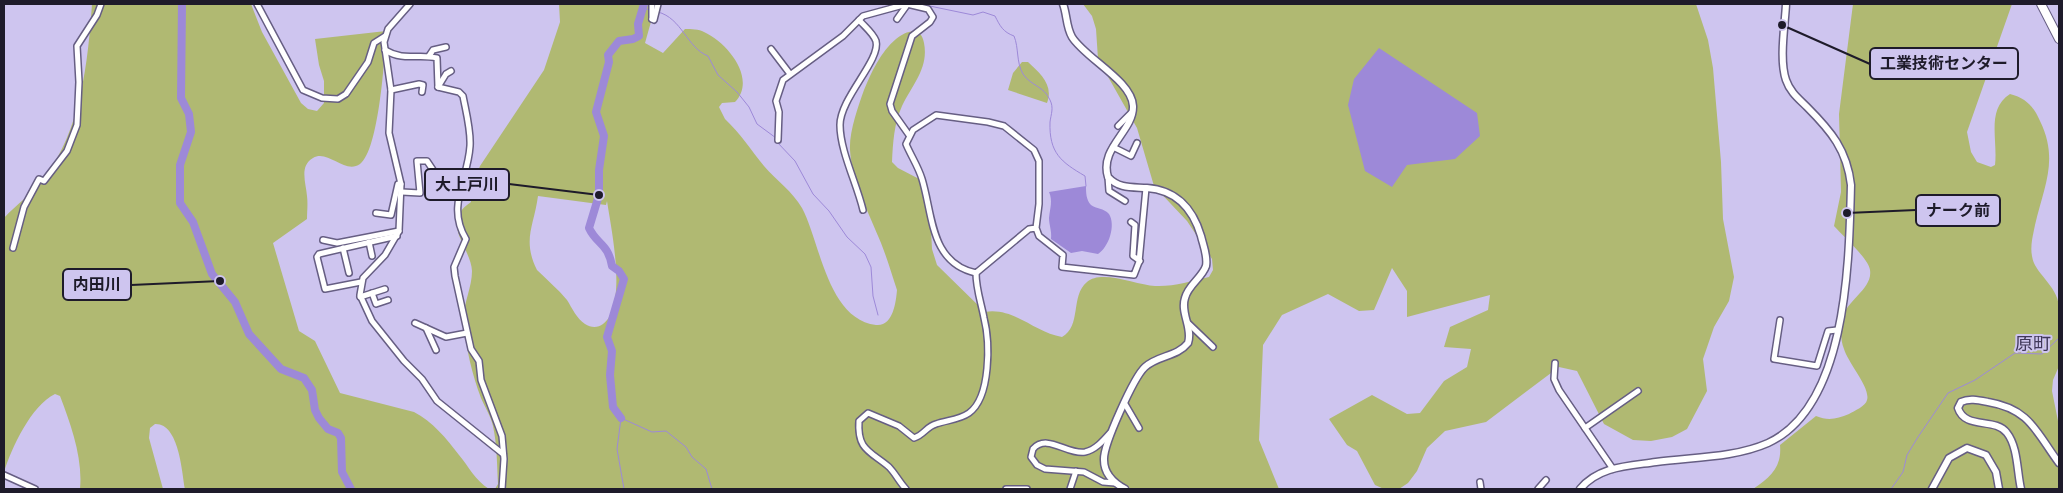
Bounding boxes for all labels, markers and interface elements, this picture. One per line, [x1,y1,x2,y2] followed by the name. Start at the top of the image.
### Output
[1870,48,2018,79] callout: 工業技術センター
[1880,52,2008,74] text: 工業技術センター
[425,169,509,200] callout: 大上戸川
[435,173,499,195] text: 大上戸川
[1916,195,2000,226] callout: ナーク前
[1926,199,1990,221] text: ナーク前
[63,269,131,300] callout: 内田川
[73,273,121,295] text: 内田川
[2015,331,2051,355] district label: 原町

